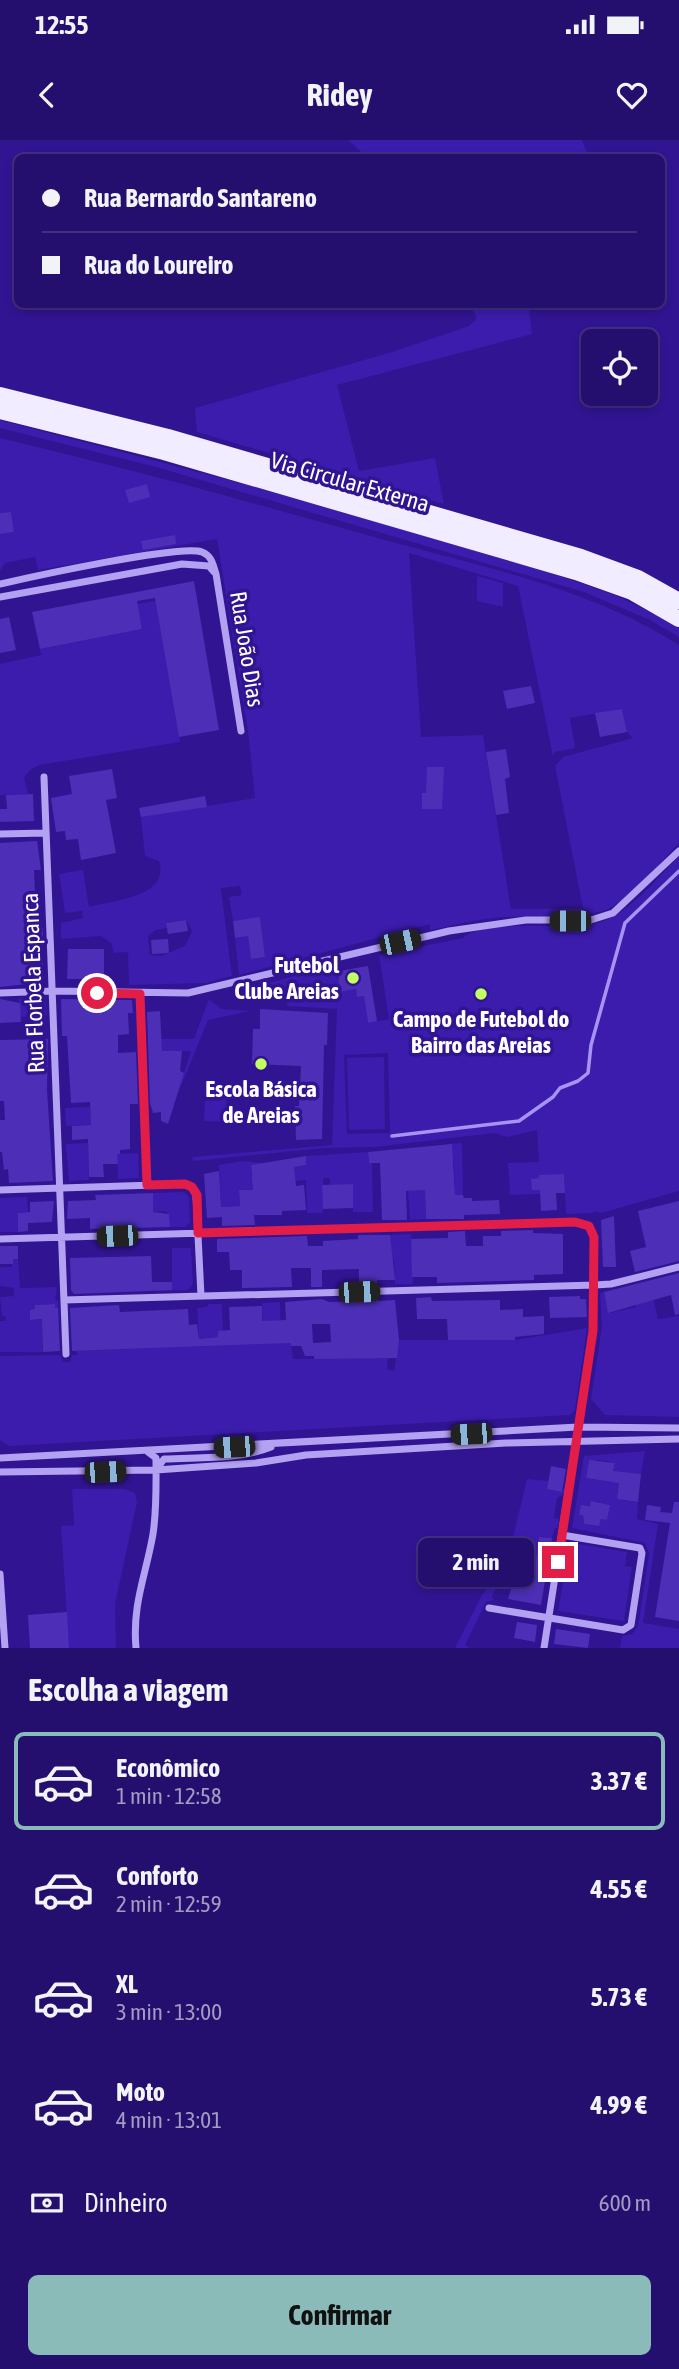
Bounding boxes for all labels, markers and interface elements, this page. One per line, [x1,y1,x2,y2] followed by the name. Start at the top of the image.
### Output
[35,10,89,40] text: 12:55
[28,76,66,114] icon: back
[307,76,372,113] text: Ridey
[613,76,651,114] icon: heart
[84,183,317,213] text: Rua Bernardo Santareno
[84,250,234,280] text: Rua do Loureiro
[581,329,658,406] map controls
[581,329,658,406] button: locate
[268,447,432,517] street label: Via Circular Externa
[225,590,269,708] street label: Rua João Dias
[17,892,49,1074] street label: Rua Florbela Espanca
[550,911,592,932] car
[378,927,423,957] car
[234,952,340,1004] place label: Futebol Clube Areias
[345,970,361,986] marker: Futebol Clube Areias
[81,977,113,1009] route start
[473,986,489,1002] marker: Campo de Futebol do Bairro das Areias
[393,1006,569,1058] place label: Campo de Futebol do Bairro das Areias
[253,1056,269,1072] marker: Escola Básica de Areias
[205,1076,317,1128] place label: Escola Básica de Areias
[96,1225,139,1247] car
[338,1281,381,1303] car
[450,1422,493,1446] car
[213,1435,256,1459] car
[84,1461,127,1483] car
[418,1538,534,1586] callout: 2 min
[542,1546,574,1578] route end
[453,1549,499,1575] text: 2 min
[28,1671,228,1708] text: Escolha a viagem
[32,1750,95,1813] icon: car
[116,1753,220,1783] text: Econômico
[590,1766,647,1796] text: 3.37 €
[116,1783,222,1809] text: 1 min · 12:58
[32,1858,95,1921] icon: car
[116,1861,199,1891] text: Conforto
[590,1874,647,1904] text: 4.55 €
[116,1891,222,1917] text: 2 min · 12:59
[32,1966,95,2029] icon: car
[116,1969,138,1999] text: XL
[590,1982,647,2012] text: 5.73 €
[116,1999,222,2025] text: 3 min · 13:00
[32,2074,95,2137] icon: car
[116,2077,165,2107] text: Moto
[590,2090,647,2120] text: 4.99 €
[116,2107,222,2133] text: 4 min · 13:01
[28,2184,66,2222] icon: cash
[84,2188,167,2218] text: Dinheiro
[599,2190,651,2216] text: 600 m
[28,2275,651,2355] button: Confirmar

